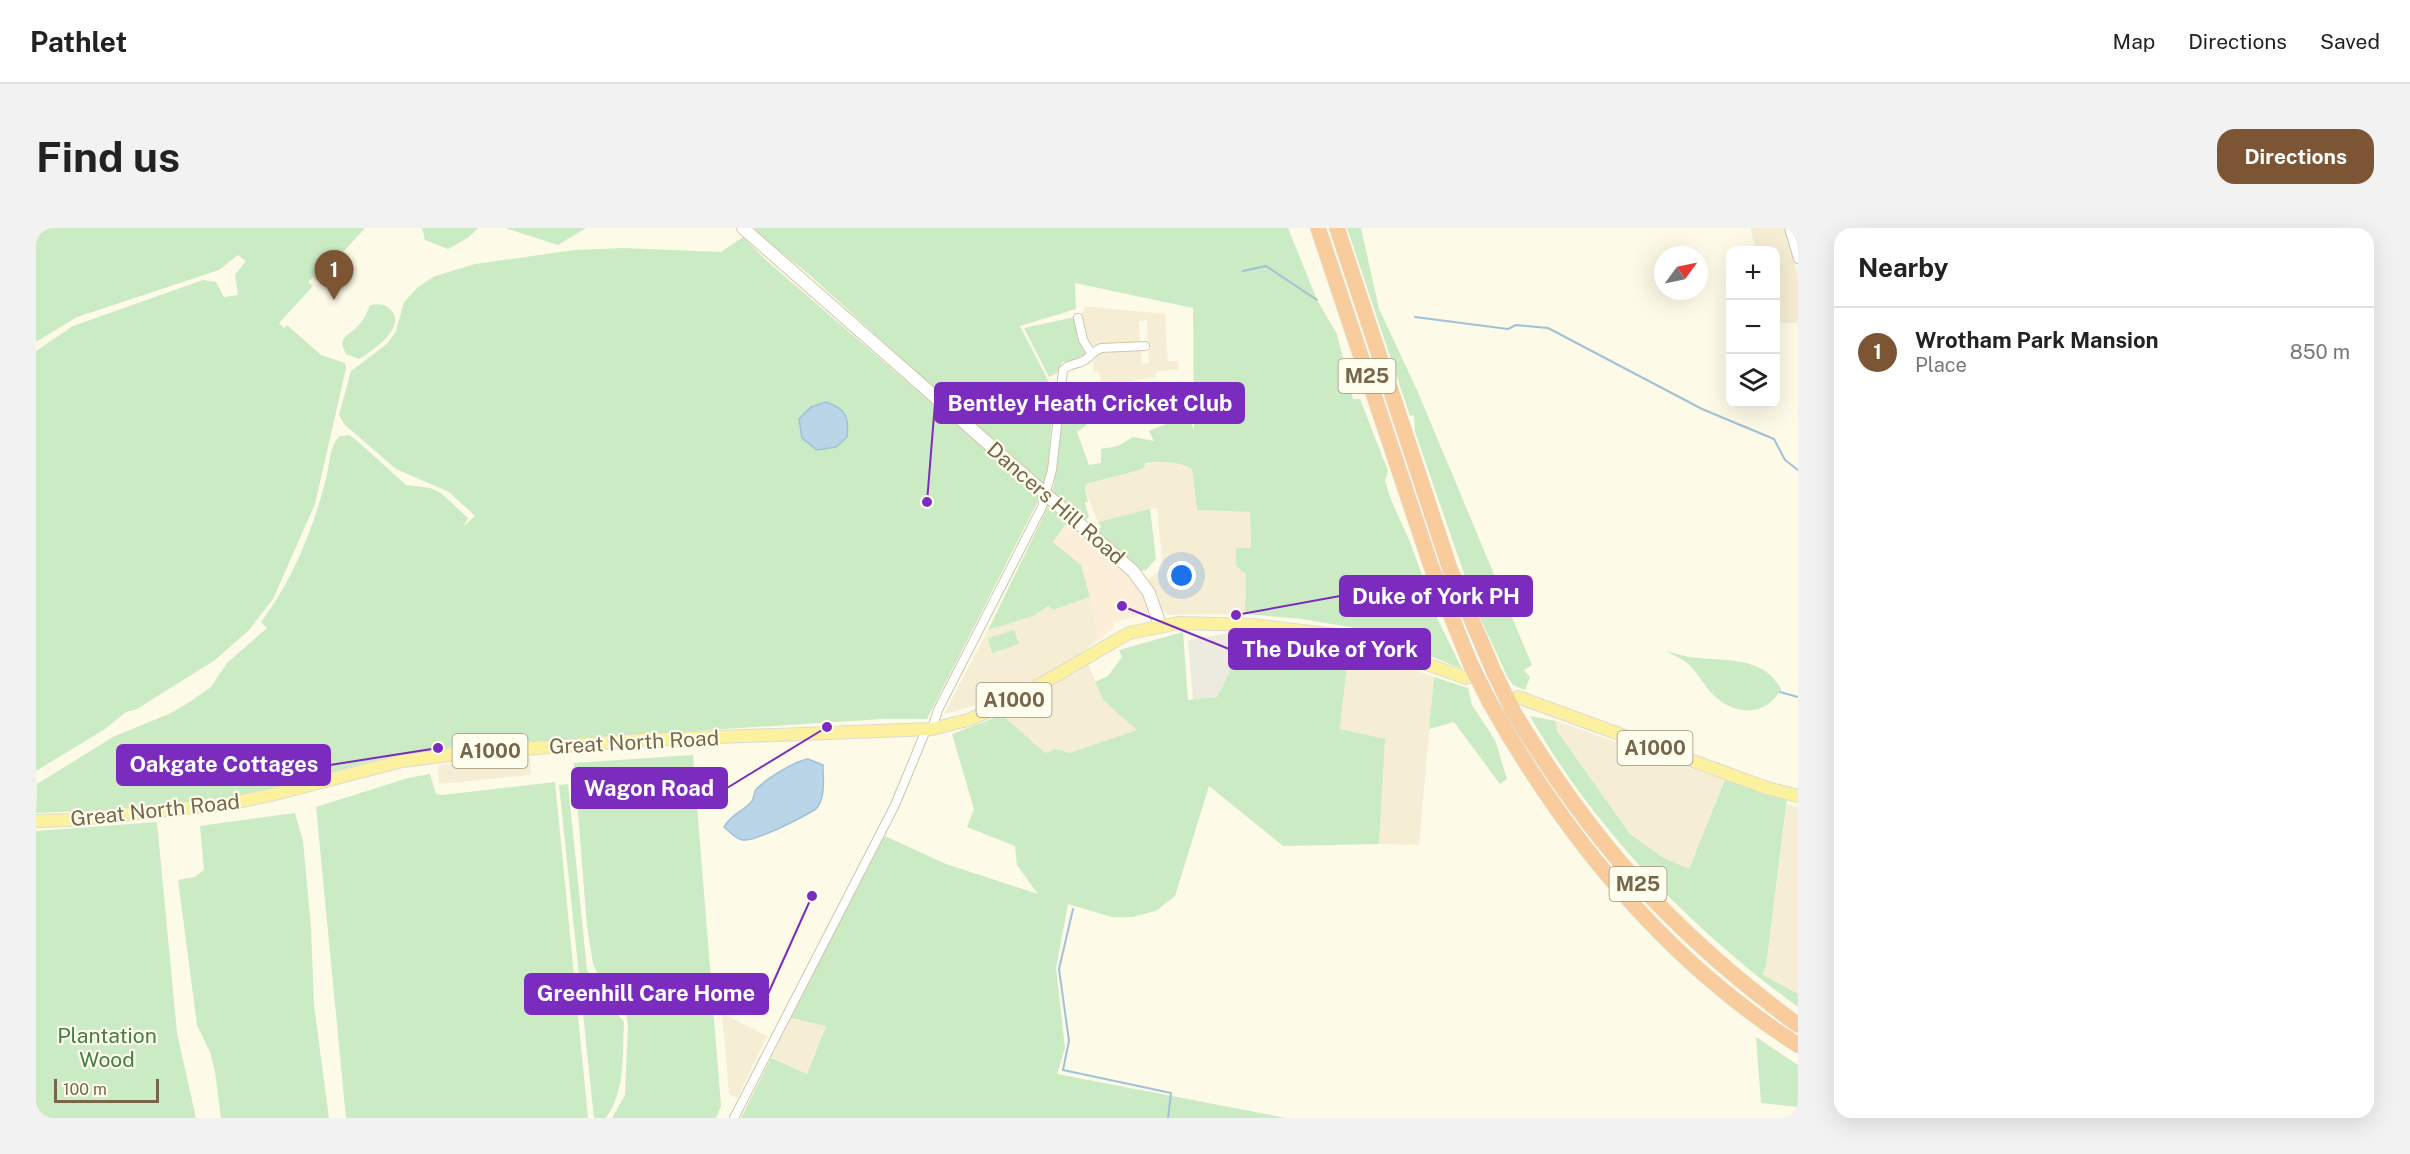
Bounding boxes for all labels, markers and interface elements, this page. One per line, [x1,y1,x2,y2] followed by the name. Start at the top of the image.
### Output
[30,25,127,58] text: Pathlet
[2113,29,2155,54] text: Map
[2188,29,2287,54] text: Directions
[2320,29,2380,54] text: Saved
[2217,129,2374,184] button: Directions
[36,132,180,181] text: Find us
[1654,246,1708,300] north arrow
[1726,246,1780,408] map controls
[1726,246,1780,300] button: +
[314,250,354,300] pin: 1
[1858,252,1948,283] text: Nearby
[1726,300,1780,354] button: −
[1915,327,2159,353] text: Wrotham Park Mansion
[1873,340,1882,364] text: 1
[2290,340,2350,364] text: 850 m
[1915,353,1967,377] text: Place
[1726,354,1780,408] button: layers
[1338,359,1396,393] road number: M25
[935,383,1244,423] callout: Bentley Heath Cricket Club
[947,390,1233,416] text: Bentley Heath Cricket Club
[982,436,1130,570] street label: Dancers Hill Road
[1167,561,1196,590] your location
[1340,576,1532,616] callout: Duke of York PH
[1352,583,1520,609] text: Duke of York PH
[1229,629,1430,669] callout: The Duke of York
[1242,636,1418,662] text: The Duke of York
[976,683,1052,717] road number: A1000
[548,725,720,759] street label: Great North Road
[1618,731,1692,765] road number: A1000
[452,734,528,768] road number: A1000
[117,745,330,785] callout: Oakgate Cottages
[130,751,318,777] text: Oakgate Cottages
[572,768,727,808] callout: Wagon Road
[584,775,714,801] text: Wagon Road
[69,789,241,831] street label: Great North Road
[1610,867,1666,901] road number: M25
[525,974,768,1014] callout: Greenhill Care Home
[537,980,755,1006] text: Greenhill Care Home
[57,1023,157,1072] park label: Plantation Wood
[54,1076,159,1104] scale bar
[63,1080,107,1099] text: 100 m

